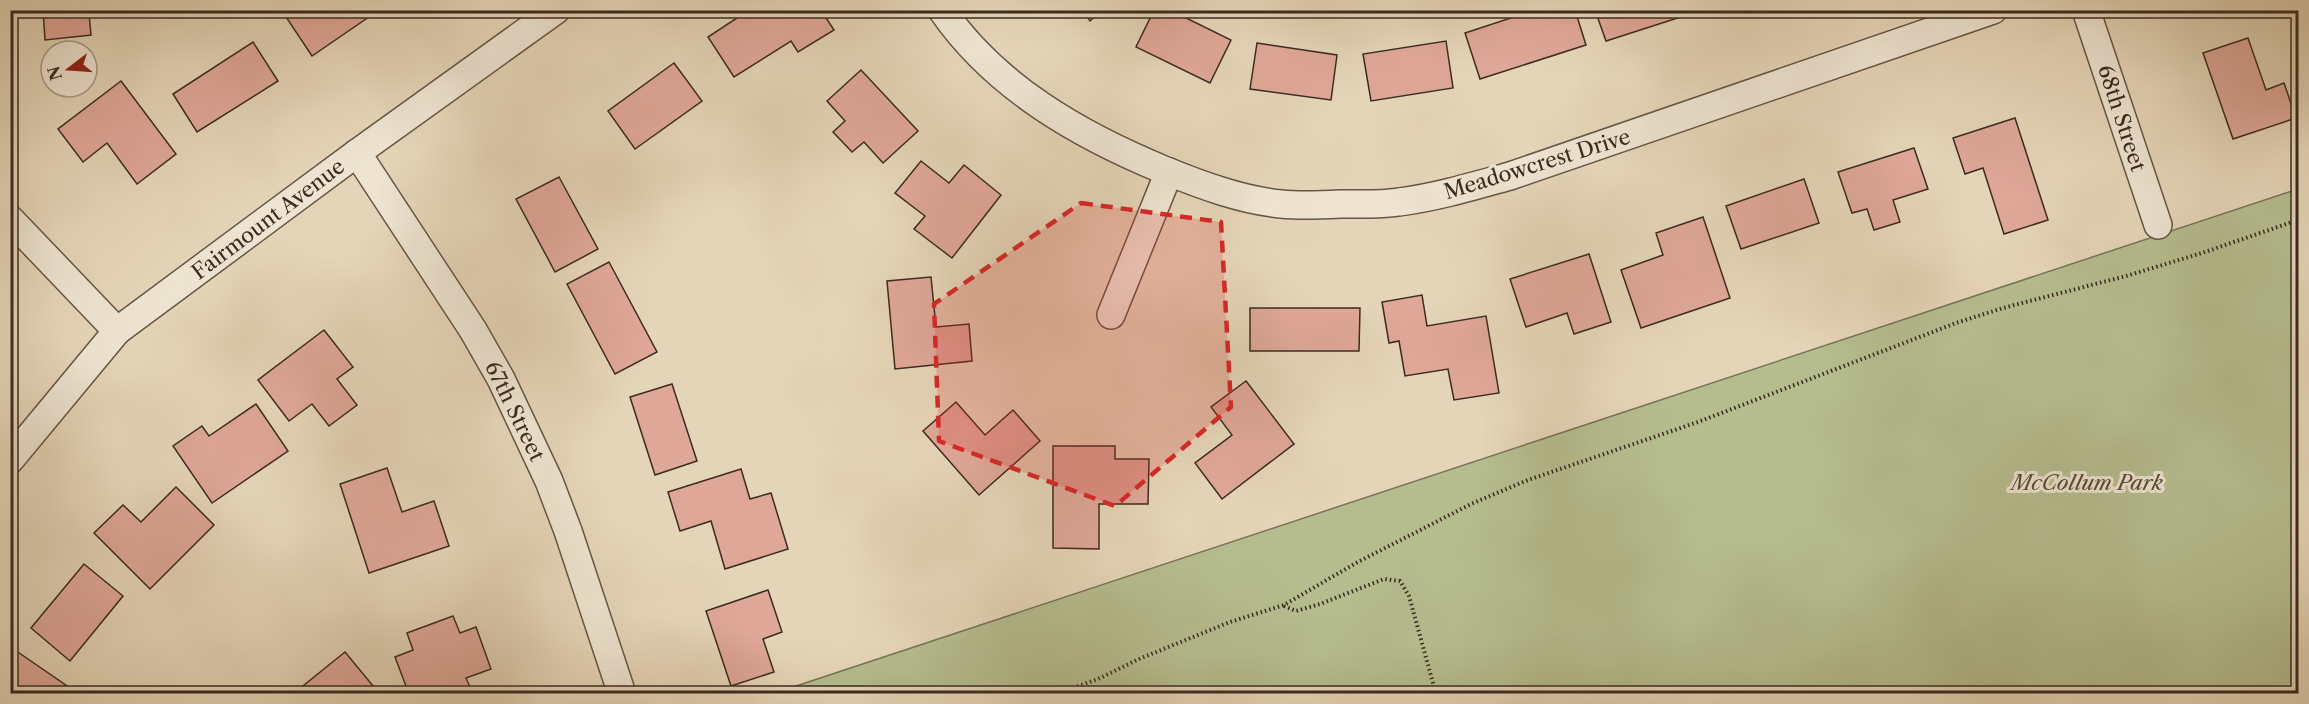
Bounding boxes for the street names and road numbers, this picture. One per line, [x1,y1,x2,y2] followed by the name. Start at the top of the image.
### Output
[2093,62,2151,175] street label: 68th Street
[1441,124,1633,204] street label: Meadowcrest Drive
[187,153,349,285] street label: Fairmount Avenue
[480,357,550,466] street label: 67th Street

